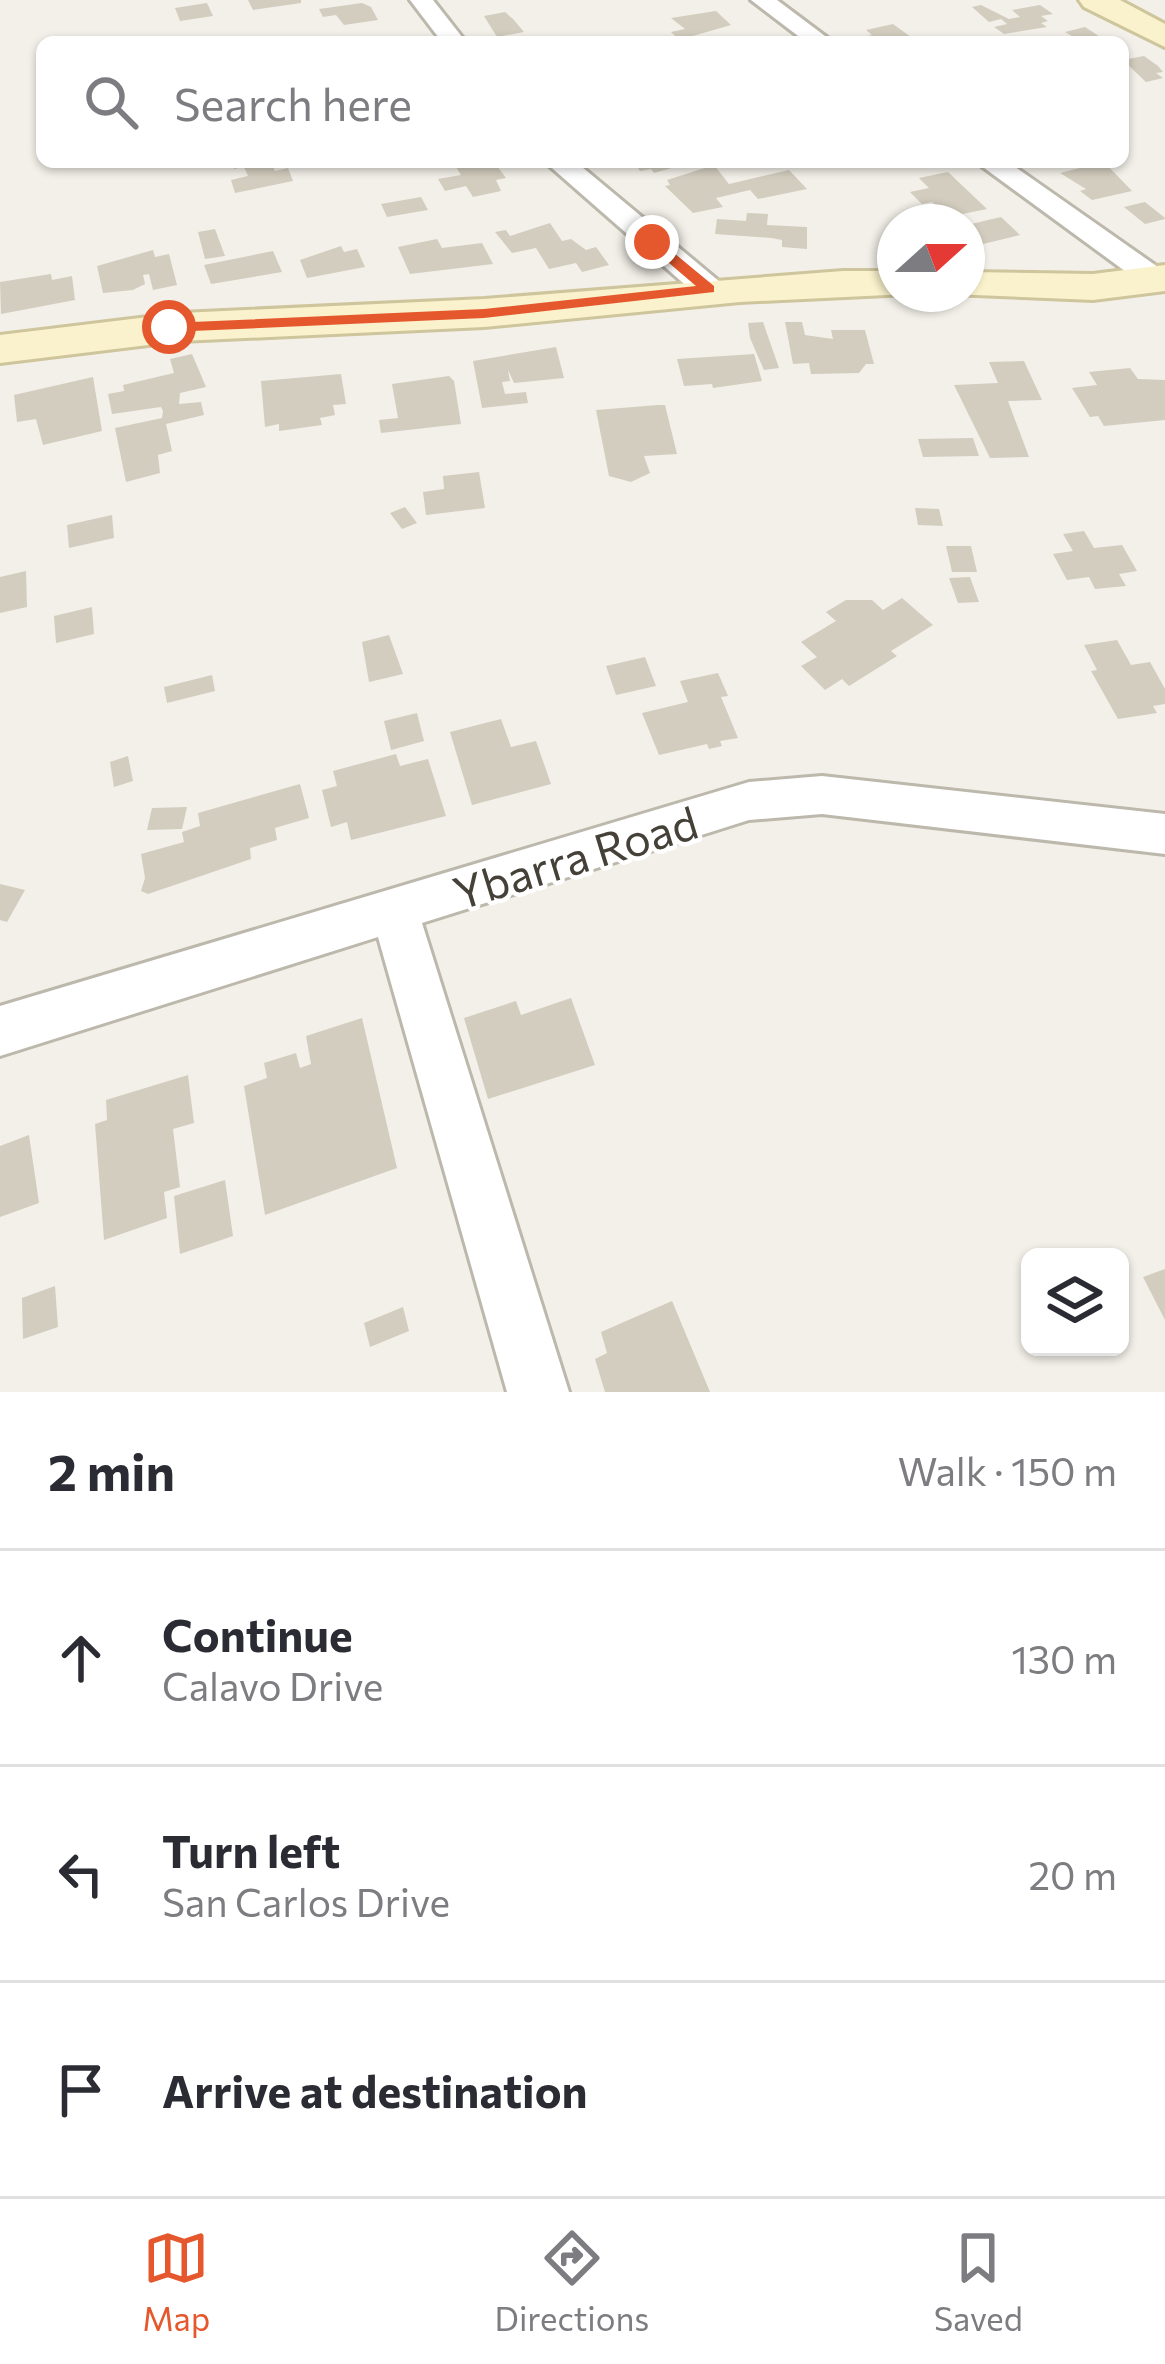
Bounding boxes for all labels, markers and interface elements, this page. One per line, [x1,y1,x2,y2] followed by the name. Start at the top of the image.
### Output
[36,36,1129,168] search box
[78,69,144,135] icon: search
[174,75,412,130] text: Search here
[877,204,985,312] north arrow
[625,215,679,269] route end
[142,300,196,354] route start
[446,793,704,919] street label: Ybarra Road
[1021,1248,1129,1356] map controls
[1021,1248,1129,1356] button: layers
[48,1439,175,1502] text: 2 min
[898,1446,1117,1494] text: Walk · 150 m
[162,1606,353,1661] text: Continue
[48,1625,114,1691] icon: ahead
[1011,1634,1117,1682] text: 130 m
[162,1661,383,1709] text: Calavo Drive
[162,1822,340,1877] text: Turn left
[48,1841,114,1907] icon: left
[1029,1850,1117,1898] text: 20 m
[162,1877,450,1925] text: San Carlos Drive
[48,2057,114,2123] icon: arrive
[162,2062,588,2117] text: Arrive at destination
[142,2225,210,2338] tab: Map
[495,2225,649,2338] tab: Directions
[934,2225,1023,2338] tab: Saved

